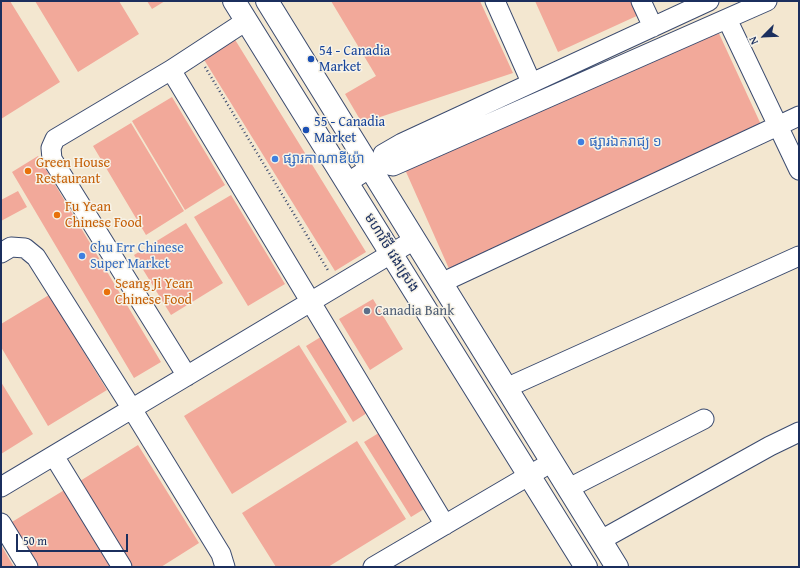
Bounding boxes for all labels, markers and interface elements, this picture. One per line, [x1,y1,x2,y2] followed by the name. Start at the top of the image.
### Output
[744,16,784,56] north arrow
[744,34,762,48] text: N
[319,43,390,76] place label: 54 - Canadia Market
[306,54,316,64] marker: 54 - Canadia Market
[314,114,385,146] place label: 55 - Canadia Market
[301,125,311,135] marker: 55 - Canadia Market
[589,134,662,150] place label: ផ្សារឯករាជ្យ ១
[576,137,586,147] marker: ផ្សារឯករាជ្យ ១
[283,151,365,167] place label: ផ្សារកាណាឌីយ៉ា
[270,154,280,164] marker: ផ្សារកាណាឌីយ៉ា
[36,155,110,188] place label: Green House Restaurant
[23,166,33,176] marker: Green House Restaurant
[65,199,142,232] place label: Fu Yean Chinese Food
[52,210,62,220] marker: Fu Yean Chinese Food
[360,210,422,296] street label: មហាវិថី វេងស្រេង
[90,240,184,272] place label: Chu Err Chinese Super Market
[77,251,87,261] marker: Chu Err Chinese Super Market
[115,276,193,308] place label: Seang Ji Yean Chinese Food
[102,287,112,297] marker: Seang Ji Yean Chinese Food
[375,303,454,319] place label: Canadia Bank
[362,306,372,316] marker: Canadia Bank
[18,526,130,552] scale bar
[23,532,47,549] text: 50 m

